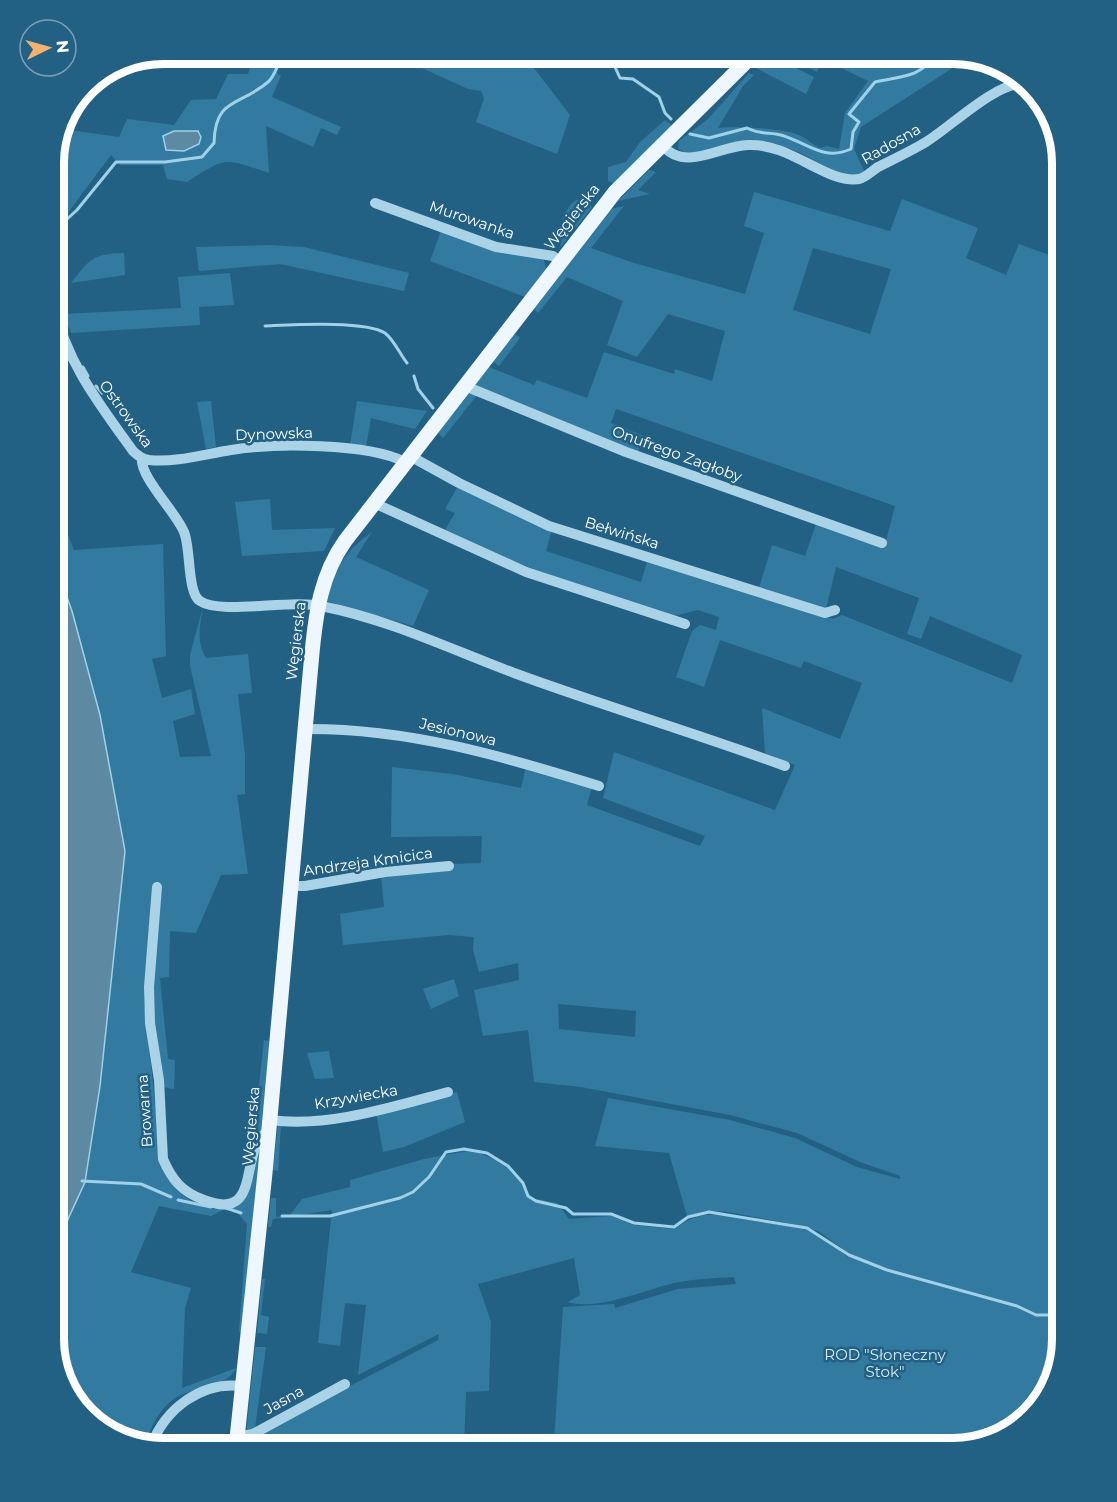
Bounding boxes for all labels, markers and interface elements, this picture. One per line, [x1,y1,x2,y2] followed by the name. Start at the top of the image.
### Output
[18,18,78,78] north arrow
[52,39,72,54] text: N
[858,119,924,168] street label: Radosna
[540,180,603,254] street label: Węgierska
[427,196,517,243] street label: Murowanka
[95,376,157,451] street label: Ostrowska
[610,421,746,486] street label: Onufrego Zagłoby
[235,423,313,444] street label: Dynowska
[583,512,662,553] street label: Bełwińska
[281,600,310,681] street label: Węgierska
[417,713,498,750] street label: Jesionowa
[302,843,434,880] street label: Andrzeja Kmicica
[132,1074,157,1148] street label: Browarna
[313,1080,399,1113] street label: Krzywiecka
[238,1086,263,1166] street label: Węgierska
[824,1345,947,1381] park label: ROD "Słoneczny Stok"
[260,1381,307,1419] street label: Jasna

